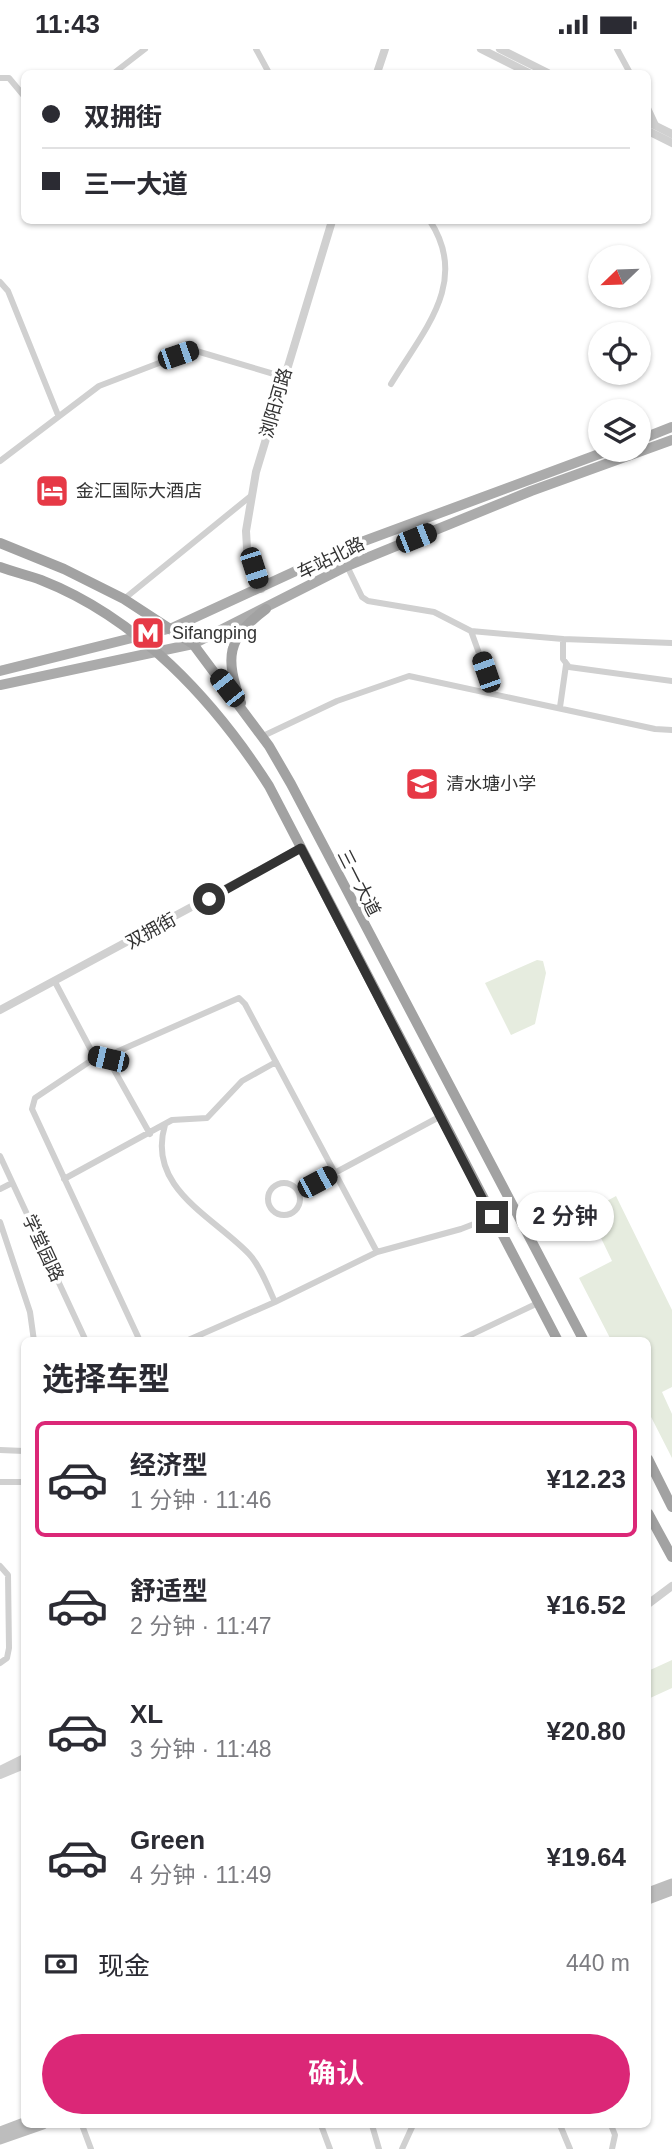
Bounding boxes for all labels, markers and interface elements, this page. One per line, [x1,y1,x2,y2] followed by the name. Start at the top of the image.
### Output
[35,9,100,39] text: 11:43
[84,102,162,132] text: 双拥街
[84,169,188,199] text: 三一大道
[588,245,651,308] north arrow
[588,245,651,462] map controls
[588,322,651,385] button: locate
[155,338,202,372] car
[256,366,296,440] street label: 浏阳河路
[588,399,651,462] button: layers
[33,472,71,510] hotel icon: 金汇国际大酒店
[76,481,202,501] place label: 金汇国际大酒店
[393,520,440,556] car
[294,533,368,583] street label: 车站北路
[238,545,271,591] car
[129,614,167,652] metro station icon: Sifangping
[172,623,257,643] place label: Sifangping
[470,649,503,695] car
[206,665,249,711] car
[403,765,441,803] school or university icon: 清水塘小学
[446,774,536,794] place label: 清水塘小学
[334,846,384,920] street label: 三一大道
[193,883,225,915] route start
[123,909,179,953] street label: 双拥街
[86,1044,131,1074] car
[294,1163,341,1201] car
[516,1193,614,1241] callout: 2 分钟
[476,1201,508,1233] route end
[532,1203,598,1229] text: 2 分钟
[19,1211,67,1285] street label: 学堂园路
[42,1361,170,1397] text: 选择车型
[46,1448,109,1511] icon: car
[130,1450,208,1480] text: 经济型
[546,1464,626,1494] text: ¥12.23
[130,1487,271,1513] text: 1 分钟 · 11:46
[46,1574,109,1637] icon: car
[130,1576,208,1606] text: 舒适型
[546,1590,626,1620] text: ¥16.52
[130,1613,271,1639] text: 2 分钟 · 11:47
[130,1699,163,1729] text: XL
[46,1700,109,1763] icon: car
[546,1716,626,1746] text: ¥20.80
[130,1736,271,1762] text: 3 分钟 · 11:48
[130,1825,205,1855] text: Green
[46,1826,109,1889] icon: car
[546,1842,626,1872] text: ¥19.64
[130,1862,271,1888] text: 4 分钟 · 11:49
[42,1945,80,1983] icon: cash
[566,1950,630,1976] text: 440 m
[98,1951,150,1981] text: 现金
[42,2034,630,2114] button: 确认

